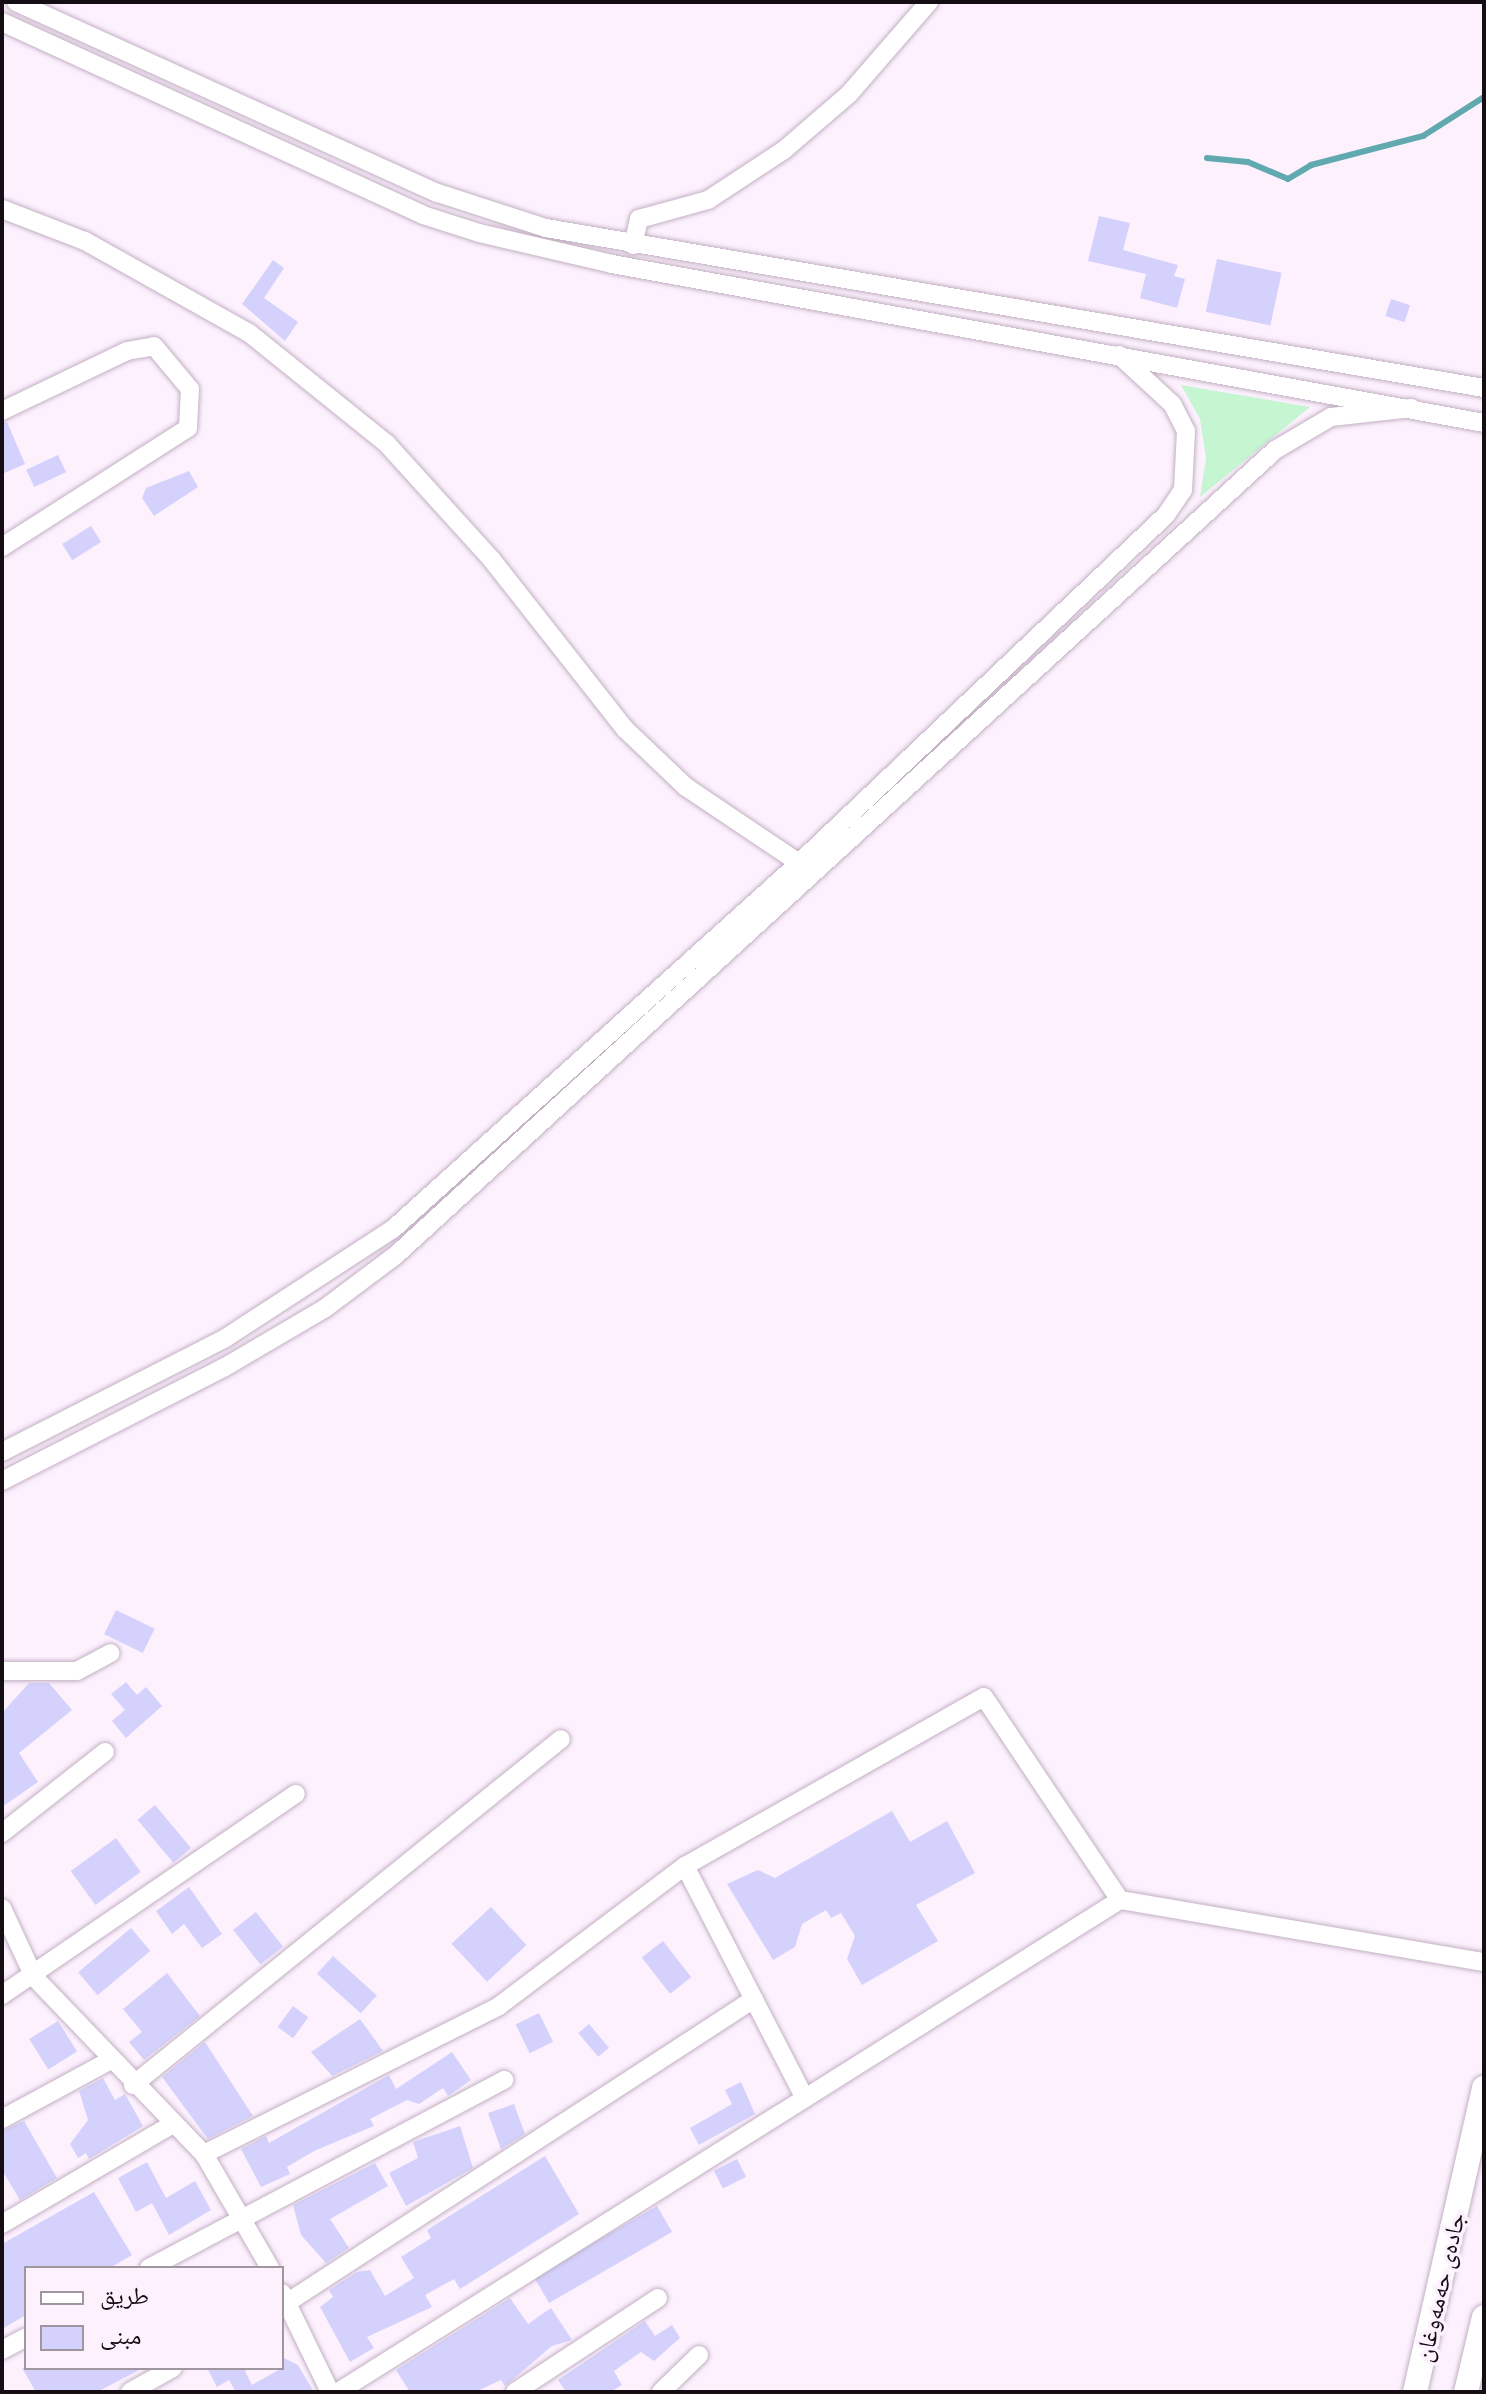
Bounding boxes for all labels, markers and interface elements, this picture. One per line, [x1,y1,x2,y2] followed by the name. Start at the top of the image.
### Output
[1408,2210,1470,2364] street label: جادەی حەمەوغان
[24,2266,284,2370] legend
[100,2278,149,2311] text: طريق
[100,2318,141,2351] text: مبنى

